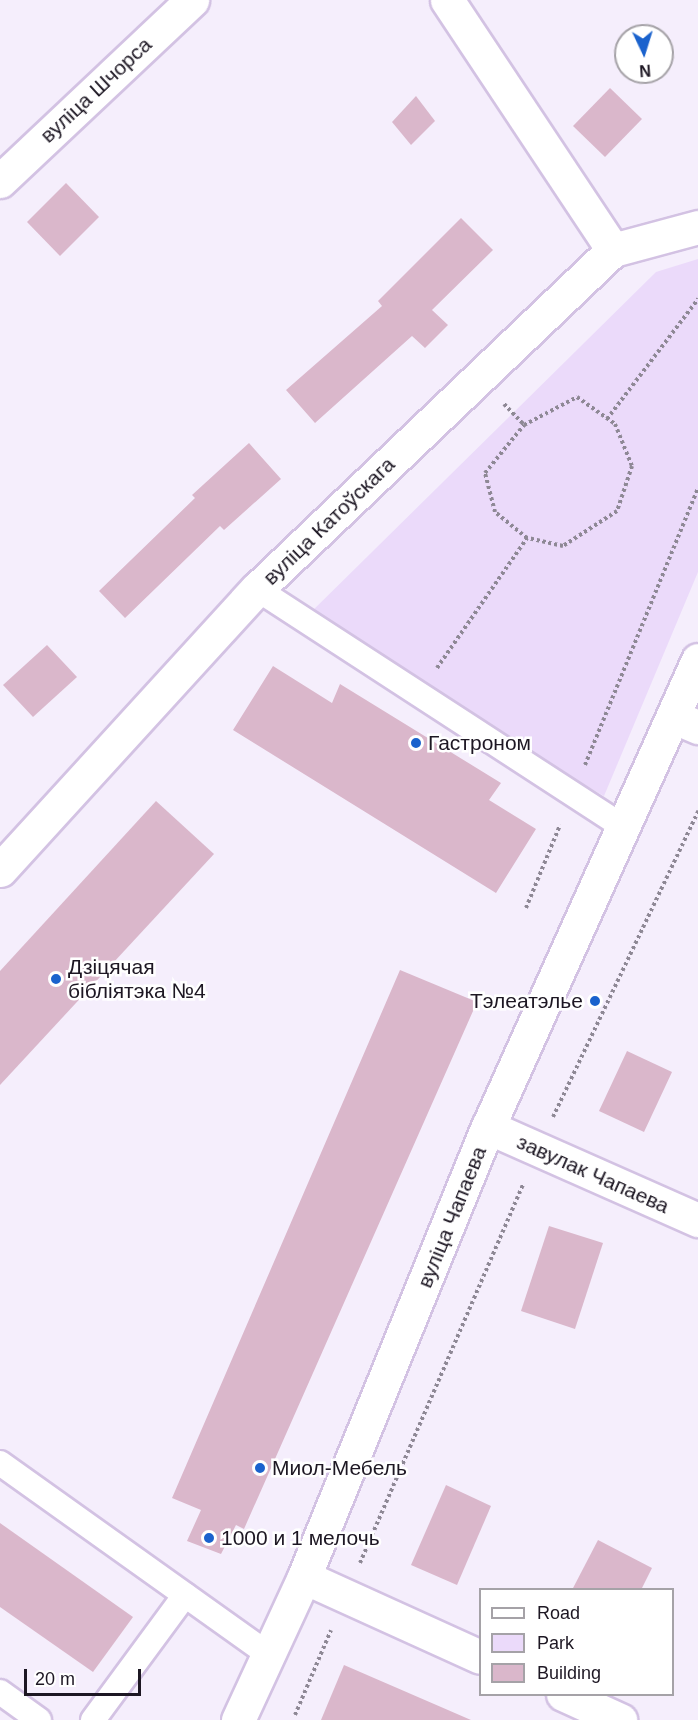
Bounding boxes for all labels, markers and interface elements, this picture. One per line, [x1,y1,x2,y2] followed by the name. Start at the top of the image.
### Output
[614,24,674,84] north arrow
[35,32,157,148] street label: вуліца Шчорса
[639,62,652,79] text: N
[258,452,400,590] street label: вуліца Катоўскага
[428,730,531,756] place label: Гастроном
[409,736,423,750] marker: Гастроном
[68,954,206,1004] place label: Дзіцячая бібліятэка №4
[49,972,63,986] marker: Дзіцячая бібліятэка №4
[470,988,583,1014] place label: Тэлеатэлье
[588,994,602,1008] marker: Тэлеатэлье
[513,1129,673,1219] street label: завулак Чапаева
[412,1143,492,1291] street label: вуліца Чапаева
[272,1455,407,1481] place label: Миол-Мебель
[253,1461,267,1475] marker: Миол-Мебель
[221,1525,380,1551] place label: 1000 и 1 мелочь
[202,1531,216,1545] marker: 1000 и 1 мелочь
[479,1588,674,1696] legend
[537,1603,580,1623] text: Road
[537,1633,574,1653] text: Park
[27,1657,144,1695] scale bar
[537,1663,601,1683] text: Building
[35,1669,75,1689] text: 20 m

